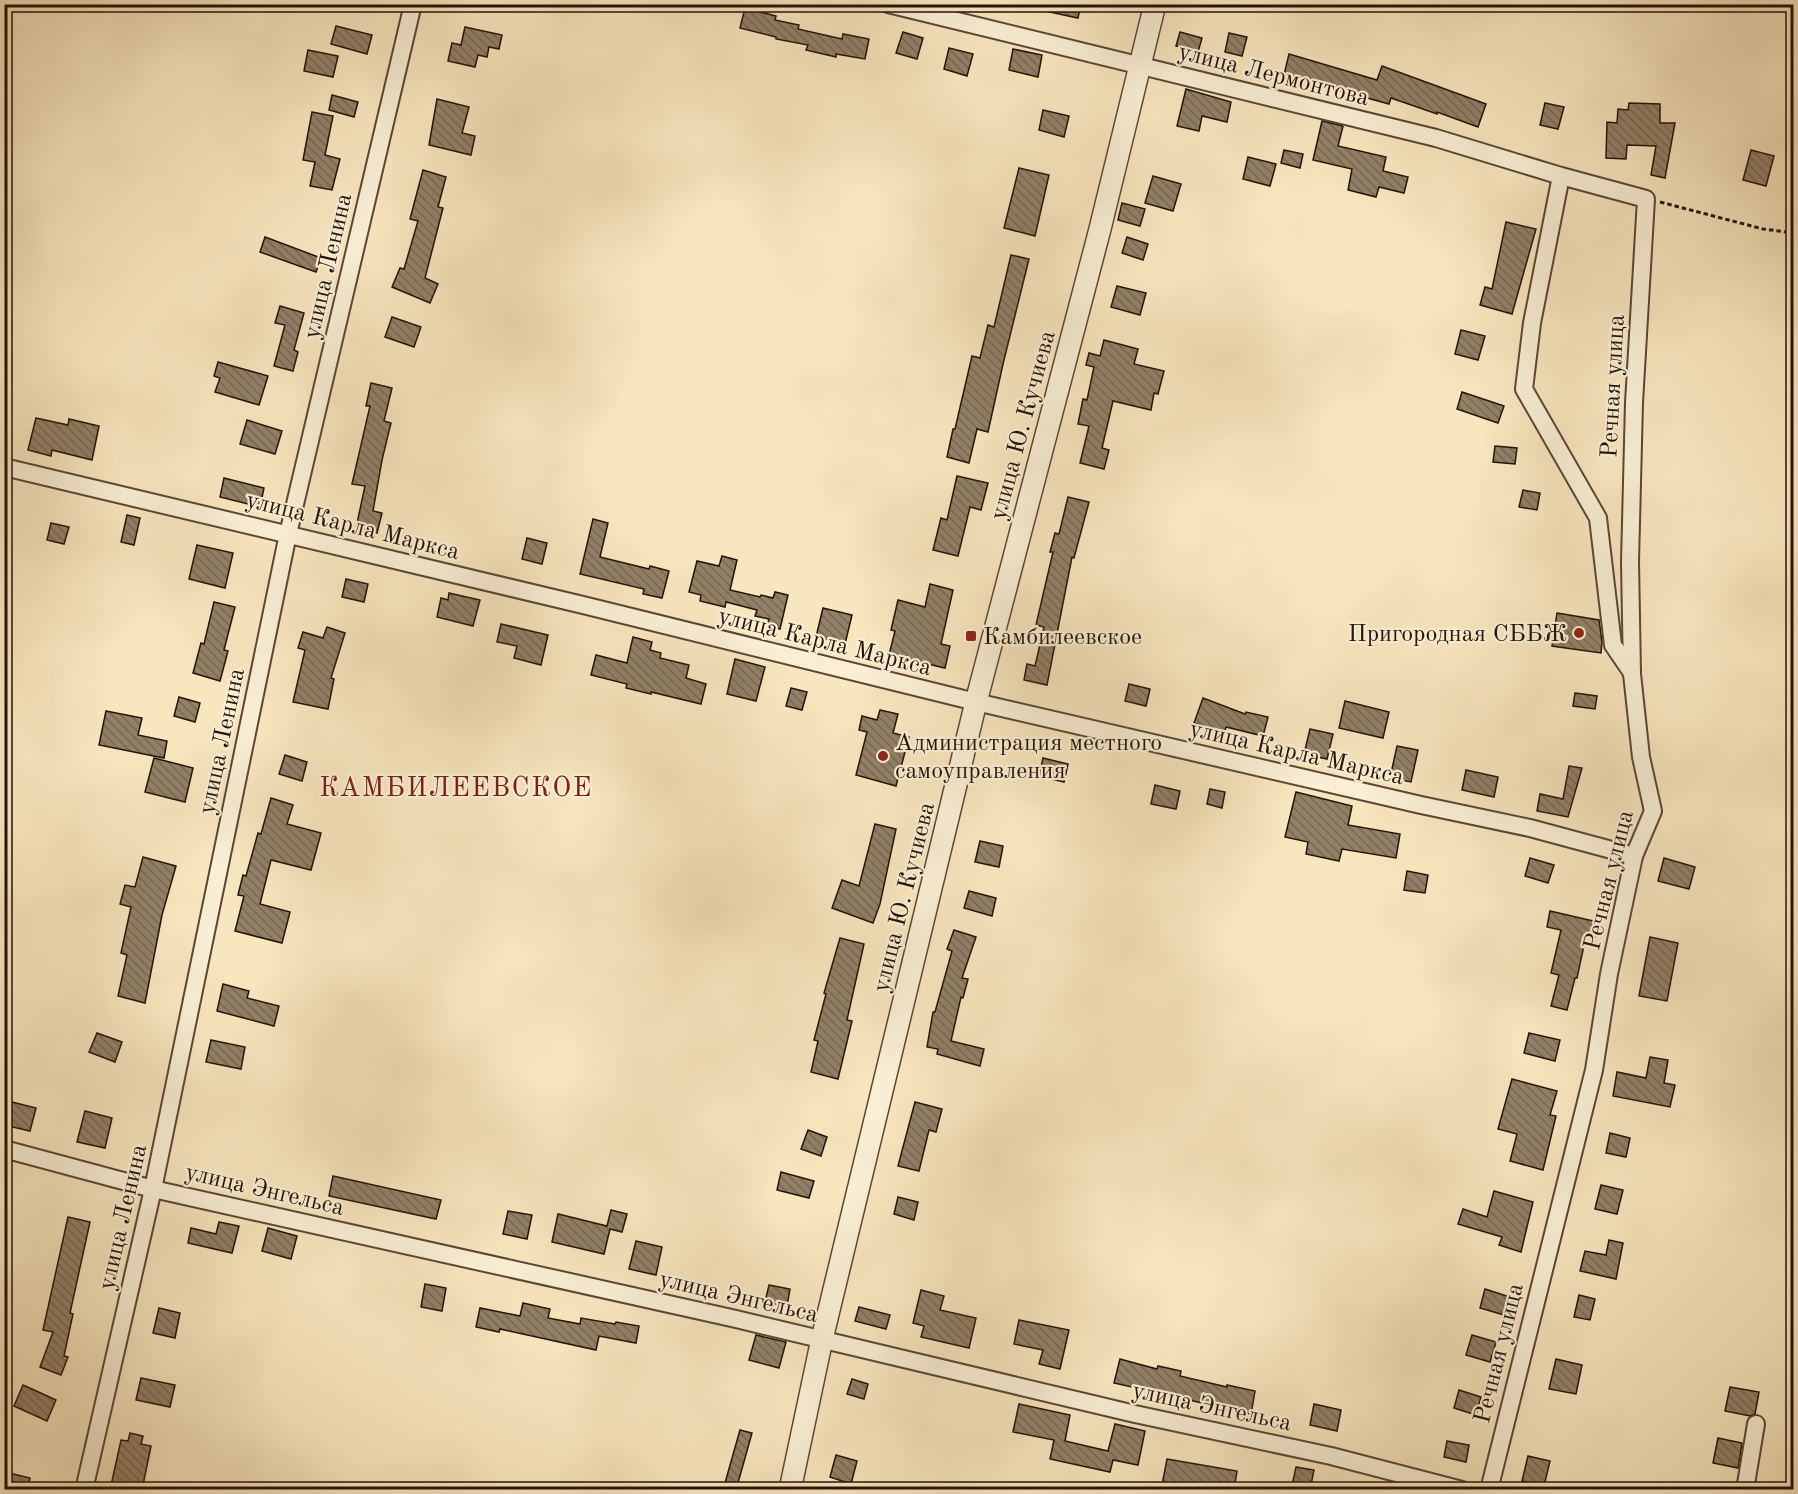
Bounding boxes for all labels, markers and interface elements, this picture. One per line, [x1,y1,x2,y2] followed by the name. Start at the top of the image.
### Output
[1176,41,1372,111] street label: улица Лермонтова
[301,191,357,342] street label: улица Ленина
[1598,314,1630,458] street label: Речная улица
[987,328,1061,523] street label: улица Ю. Кучиева
[243,489,462,565] street label: улица Карла Маркса
[715,605,934,681] street label: улица Карла Маркса
[1348,623,1567,647] place label: Пригородная СББЖ
[983,626,1142,650] place label: Камбилеевское
[1572,626,1586,640] marker: Пригородная СББЖ
[964,629,978,643] marker: Камбилеевское
[196,666,250,817] street label: улица Ленина
[1187,718,1406,790] street label: улица Карла Маркса
[895,732,1162,784] place label: Администрация местного самоуправления
[876,749,890,763] marker: Администрация местного самоуправления
[319,775,593,802] district label: КАМБИЛЕЕВСКОЕ
[870,800,940,995] street label: улица Ю. Кучиева
[1581,808,1639,953] street label: Речная улица
[96,1142,152,1293] street label: улица Ленина
[183,1161,347,1221] street label: улица Энгельса
[657,1268,821,1328] street label: улица Энгельса
[1471,1281,1529,1426] street label: Речная улица
[1130,1379,1294,1437] street label: улица Энгельса

